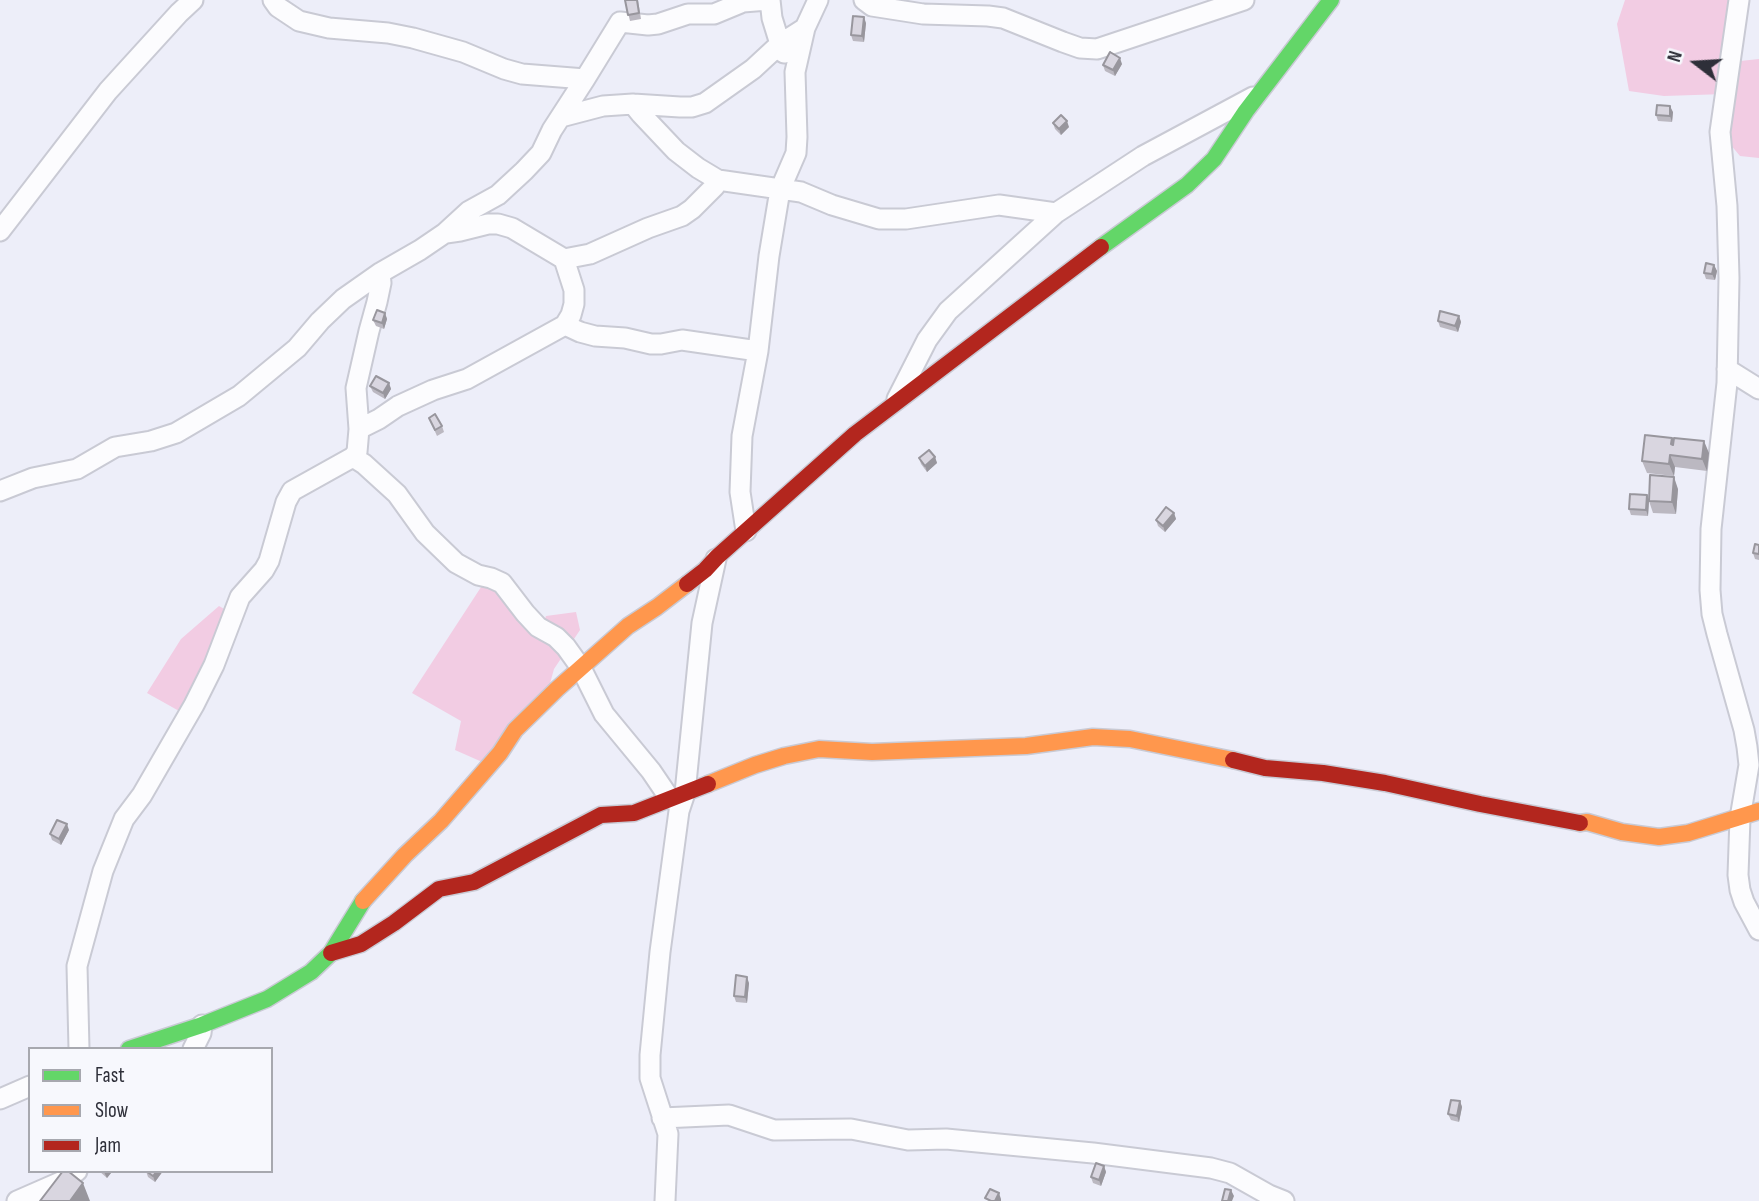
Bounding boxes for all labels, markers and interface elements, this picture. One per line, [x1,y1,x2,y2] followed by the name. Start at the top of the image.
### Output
[1661,28,1731,98] north arrow
[1663,48,1688,65] text: N
[28,1047,273,1173] legend
[95,1063,125,1088] text: Fast
[95,1098,128,1123] text: Slow
[95,1133,121,1158] text: Jam

